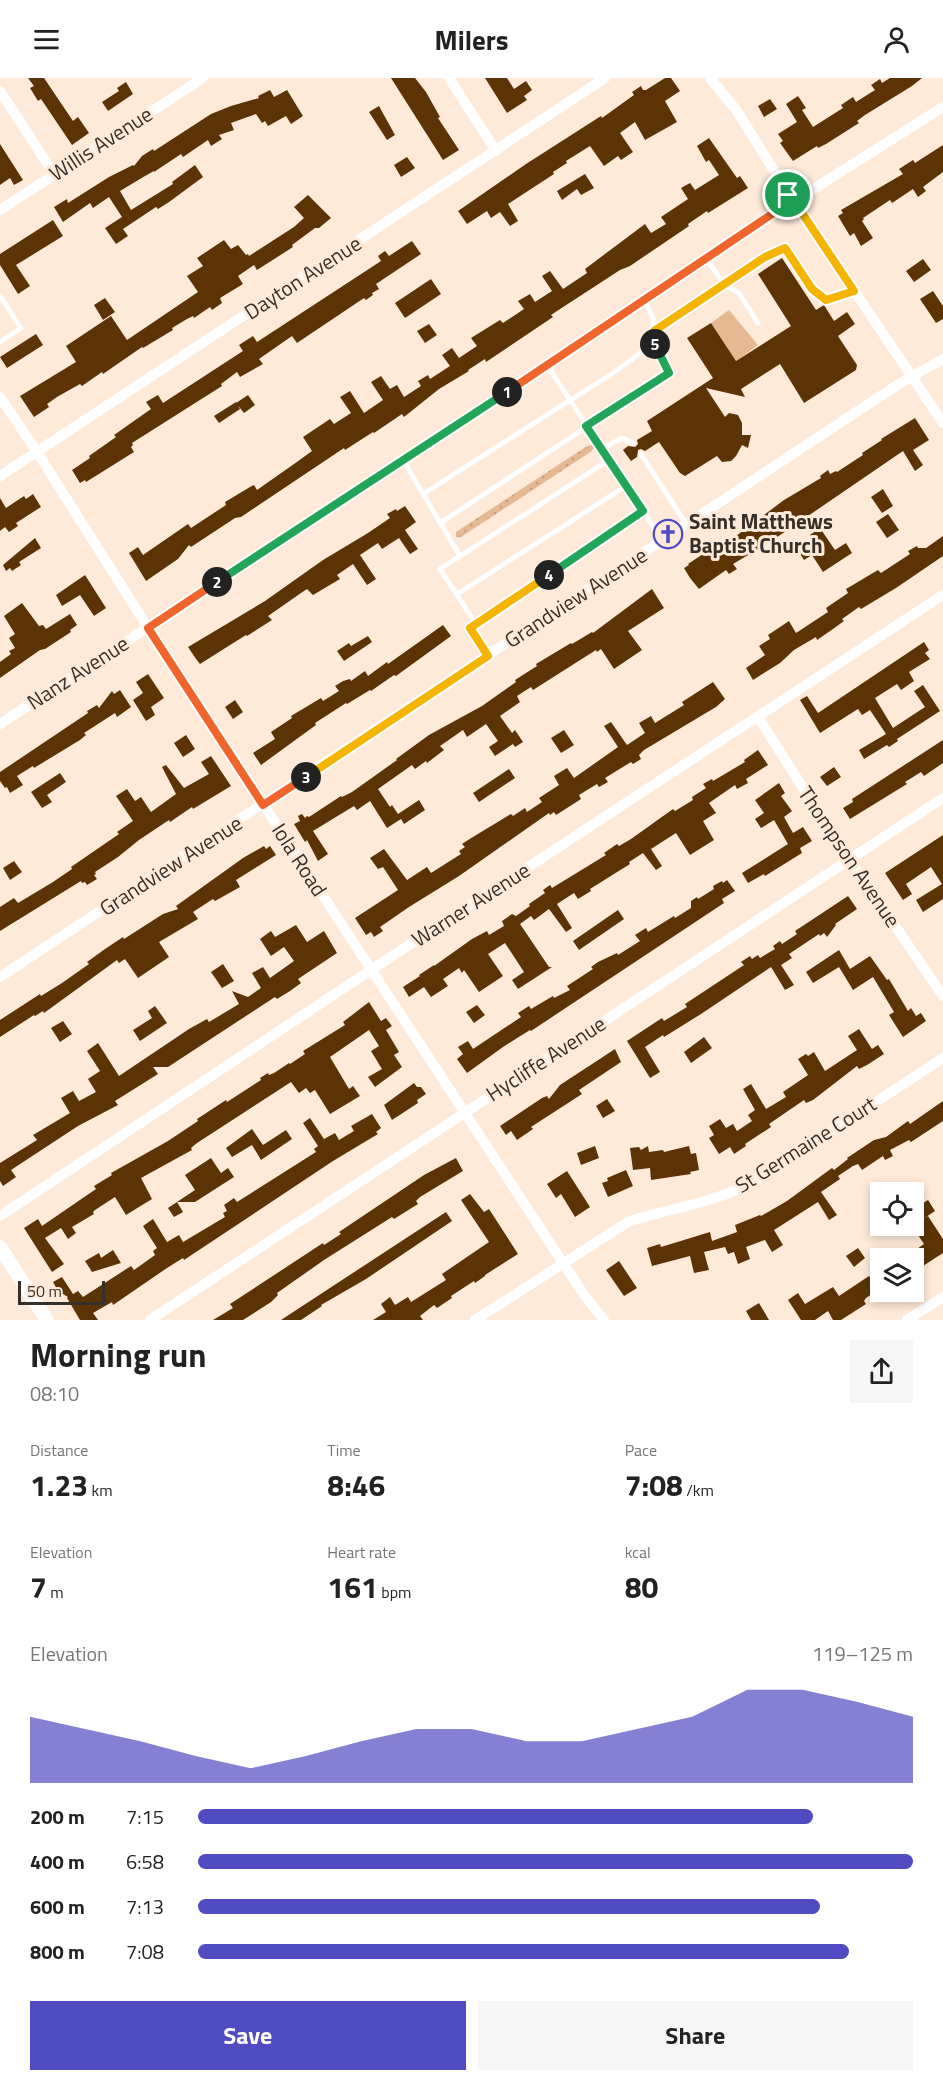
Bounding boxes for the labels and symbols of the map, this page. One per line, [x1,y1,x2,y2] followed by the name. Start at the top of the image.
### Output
[42,98,158,189] street label: Willis Avenue
[762,169,813,220] pin
[237,227,367,327] street label: Dayton Avenue
[640,329,670,359] pin: 5
[492,377,522,407] pin: 1
[689,505,833,561] place label: Saint Matthews Baptist Church
[652,518,684,550] church icon: Saint Matthews Baptist Church
[498,539,653,655] street label: Grandview Avenue
[534,560,564,590] pin: 4
[202,567,232,597] pin: 2
[20,627,135,717] street label: Nanz Avenue
[291,762,321,792] pin: 3
[791,779,909,934] street label: Thompson Avenue
[93,807,248,923] street label: Grandview Avenue
[264,817,335,902] street label: Iola Road
[405,854,536,954] street label: Warner Avenue
[479,1007,612,1109] street label: Hycliffe Avenue
[729,1088,883,1200] street label: St Germaine Court
[18,1278,105,1306] scale bar

